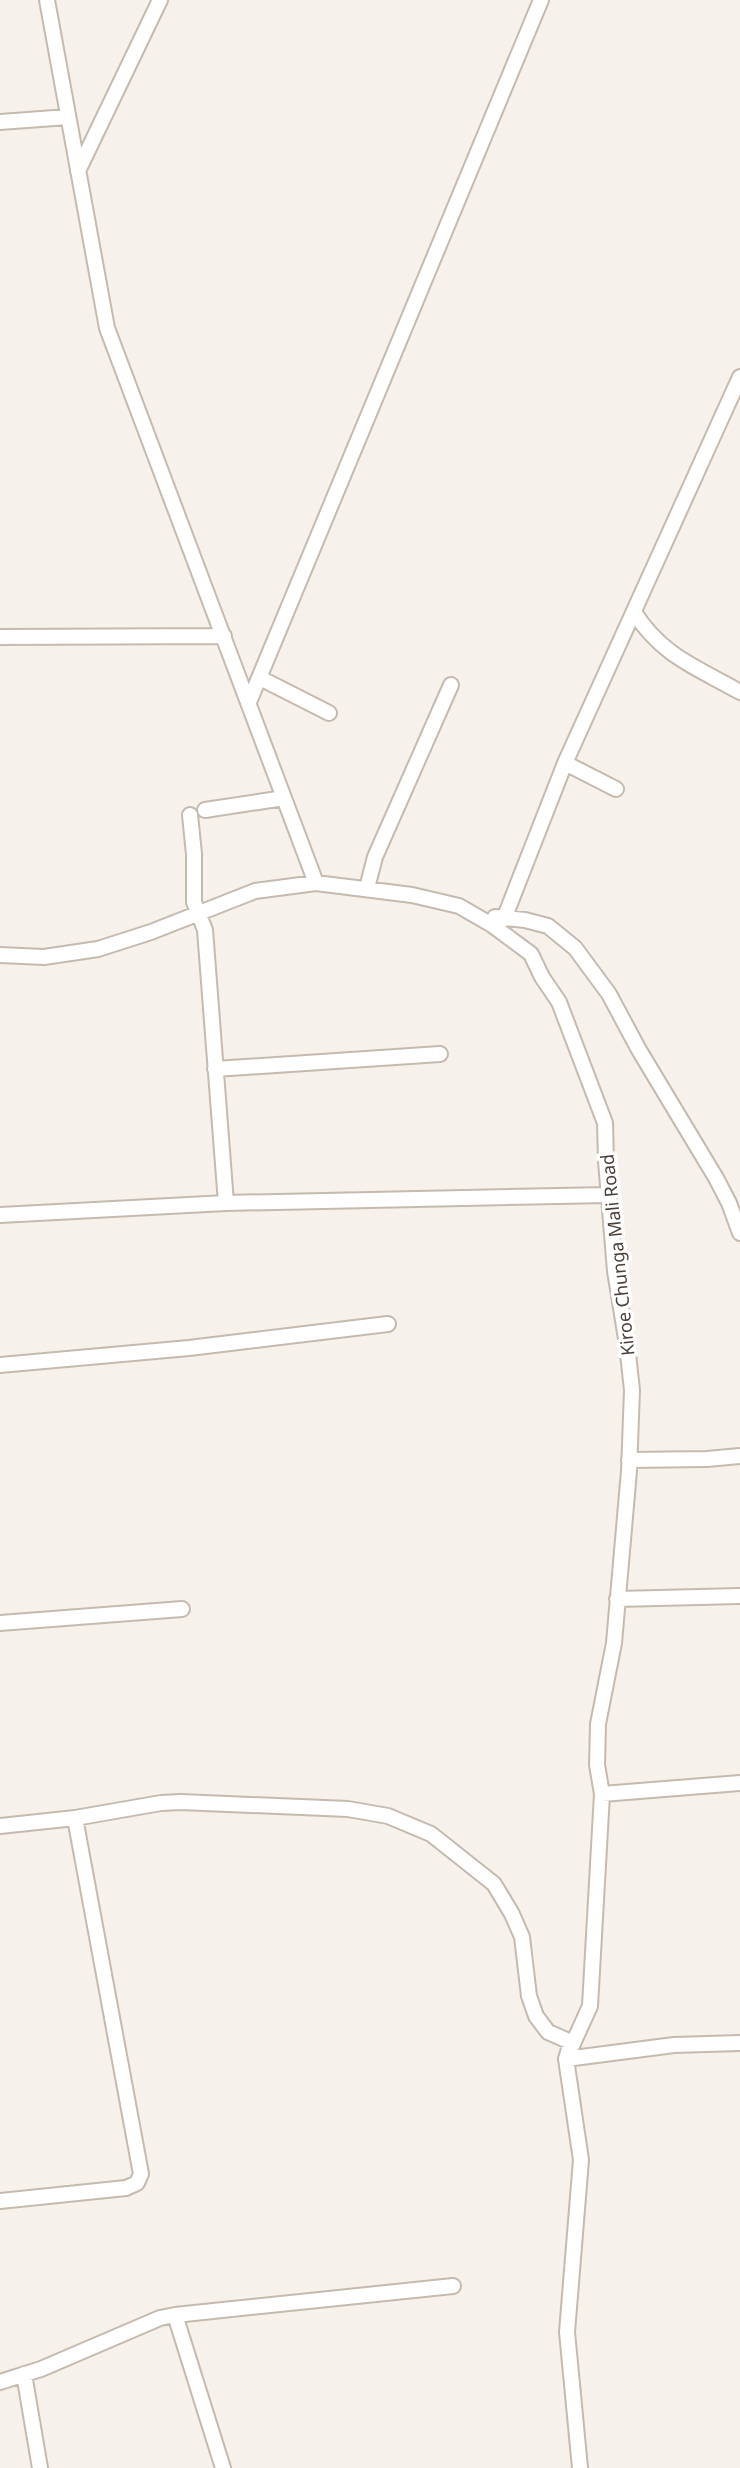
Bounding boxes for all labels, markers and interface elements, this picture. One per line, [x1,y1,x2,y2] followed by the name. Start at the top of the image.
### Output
[594,1153,640,1357] street label: Kiroe Chunga Mali Road

